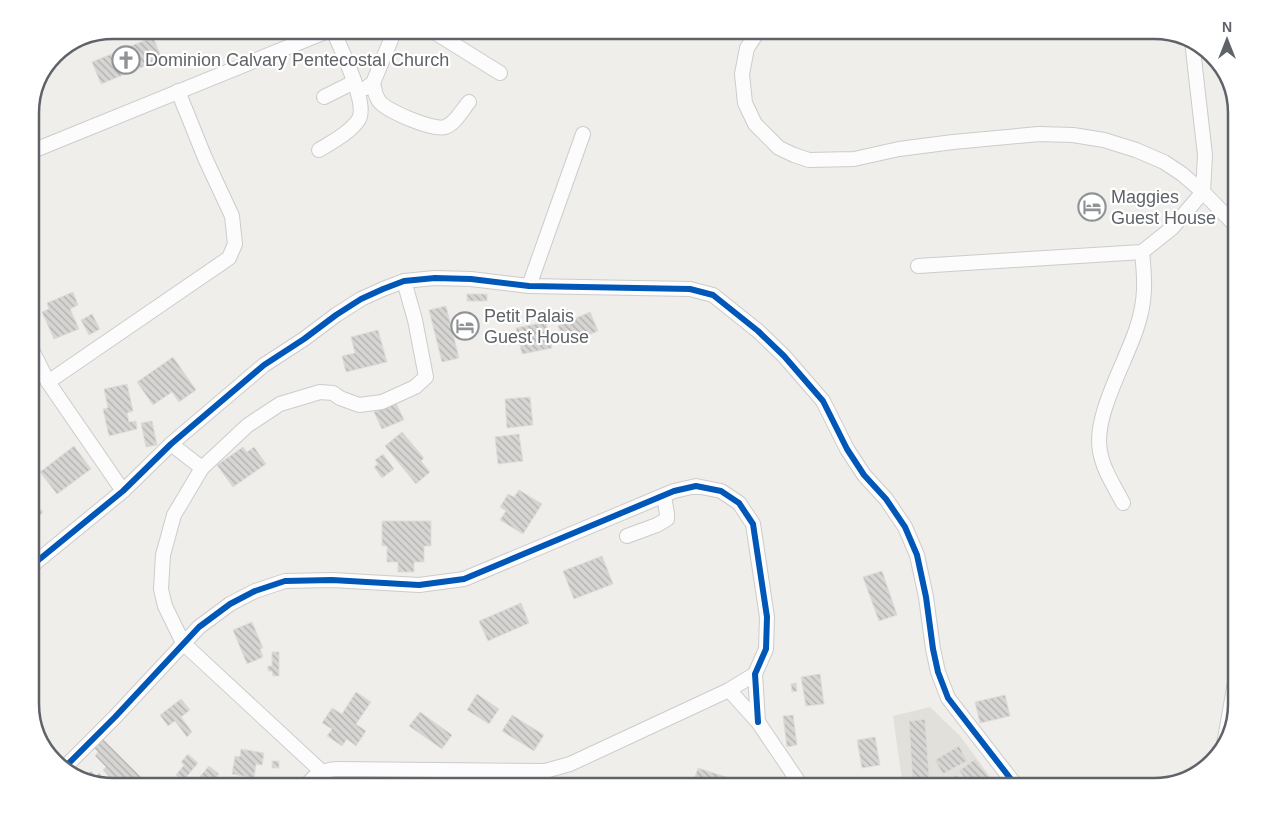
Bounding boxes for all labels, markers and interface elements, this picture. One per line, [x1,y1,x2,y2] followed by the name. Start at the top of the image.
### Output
[1202,15,1252,65] north arrow
[1222,19,1232,35] text: N
[111,45,141,75] church icon: Dominion Calvary Pentecostal Church
[145,50,449,70] place label: Dominion Calvary Pentecostal Church
[1111,187,1216,228] place label: Maggies Guest House
[1077,192,1107,222] hotel icon: Maggies Guest House
[484,306,589,347] place label: Petit Palais Guest House
[450,311,480,341] hotel icon: Petit Palais Guest House

